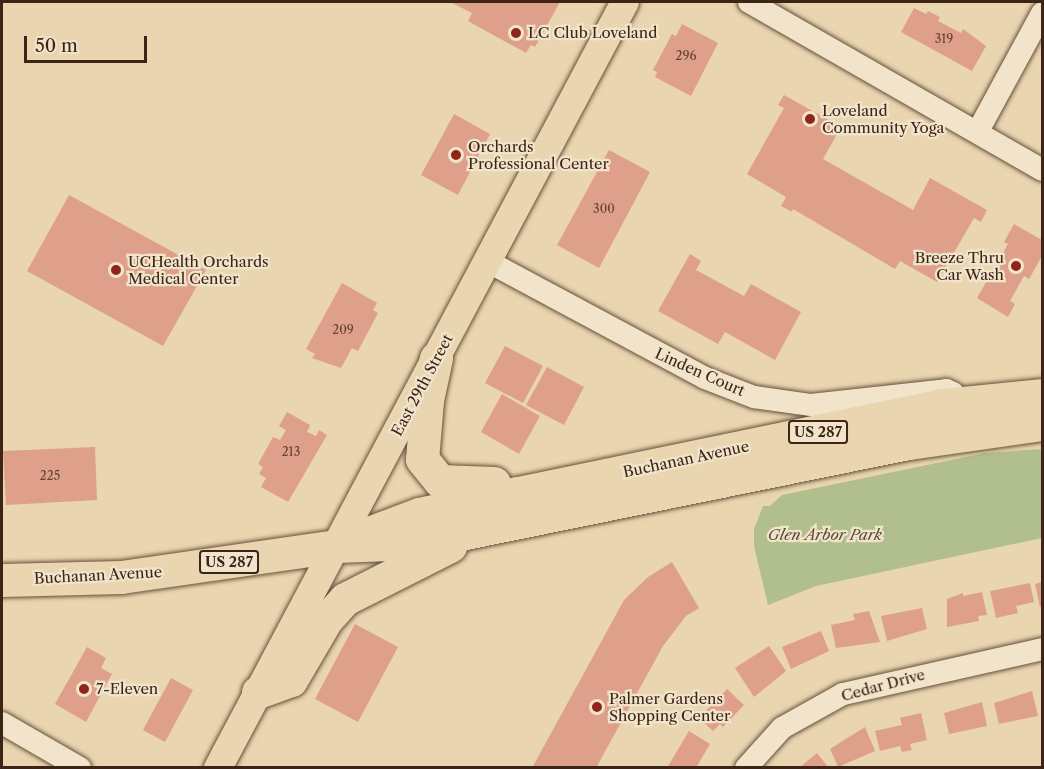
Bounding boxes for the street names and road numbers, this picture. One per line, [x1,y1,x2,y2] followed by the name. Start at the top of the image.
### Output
[388,331,456,439] street label: East 29th Street
[652,344,748,400] street label: Linden Court
[788,421,848,443] road number: US 287
[621,437,751,481] street label: Buchanan Avenue
[199,551,259,573] road number: US 287
[33,563,163,587] street label: Buchanan Avenue
[839,665,927,705] street label: Cedar Drive

